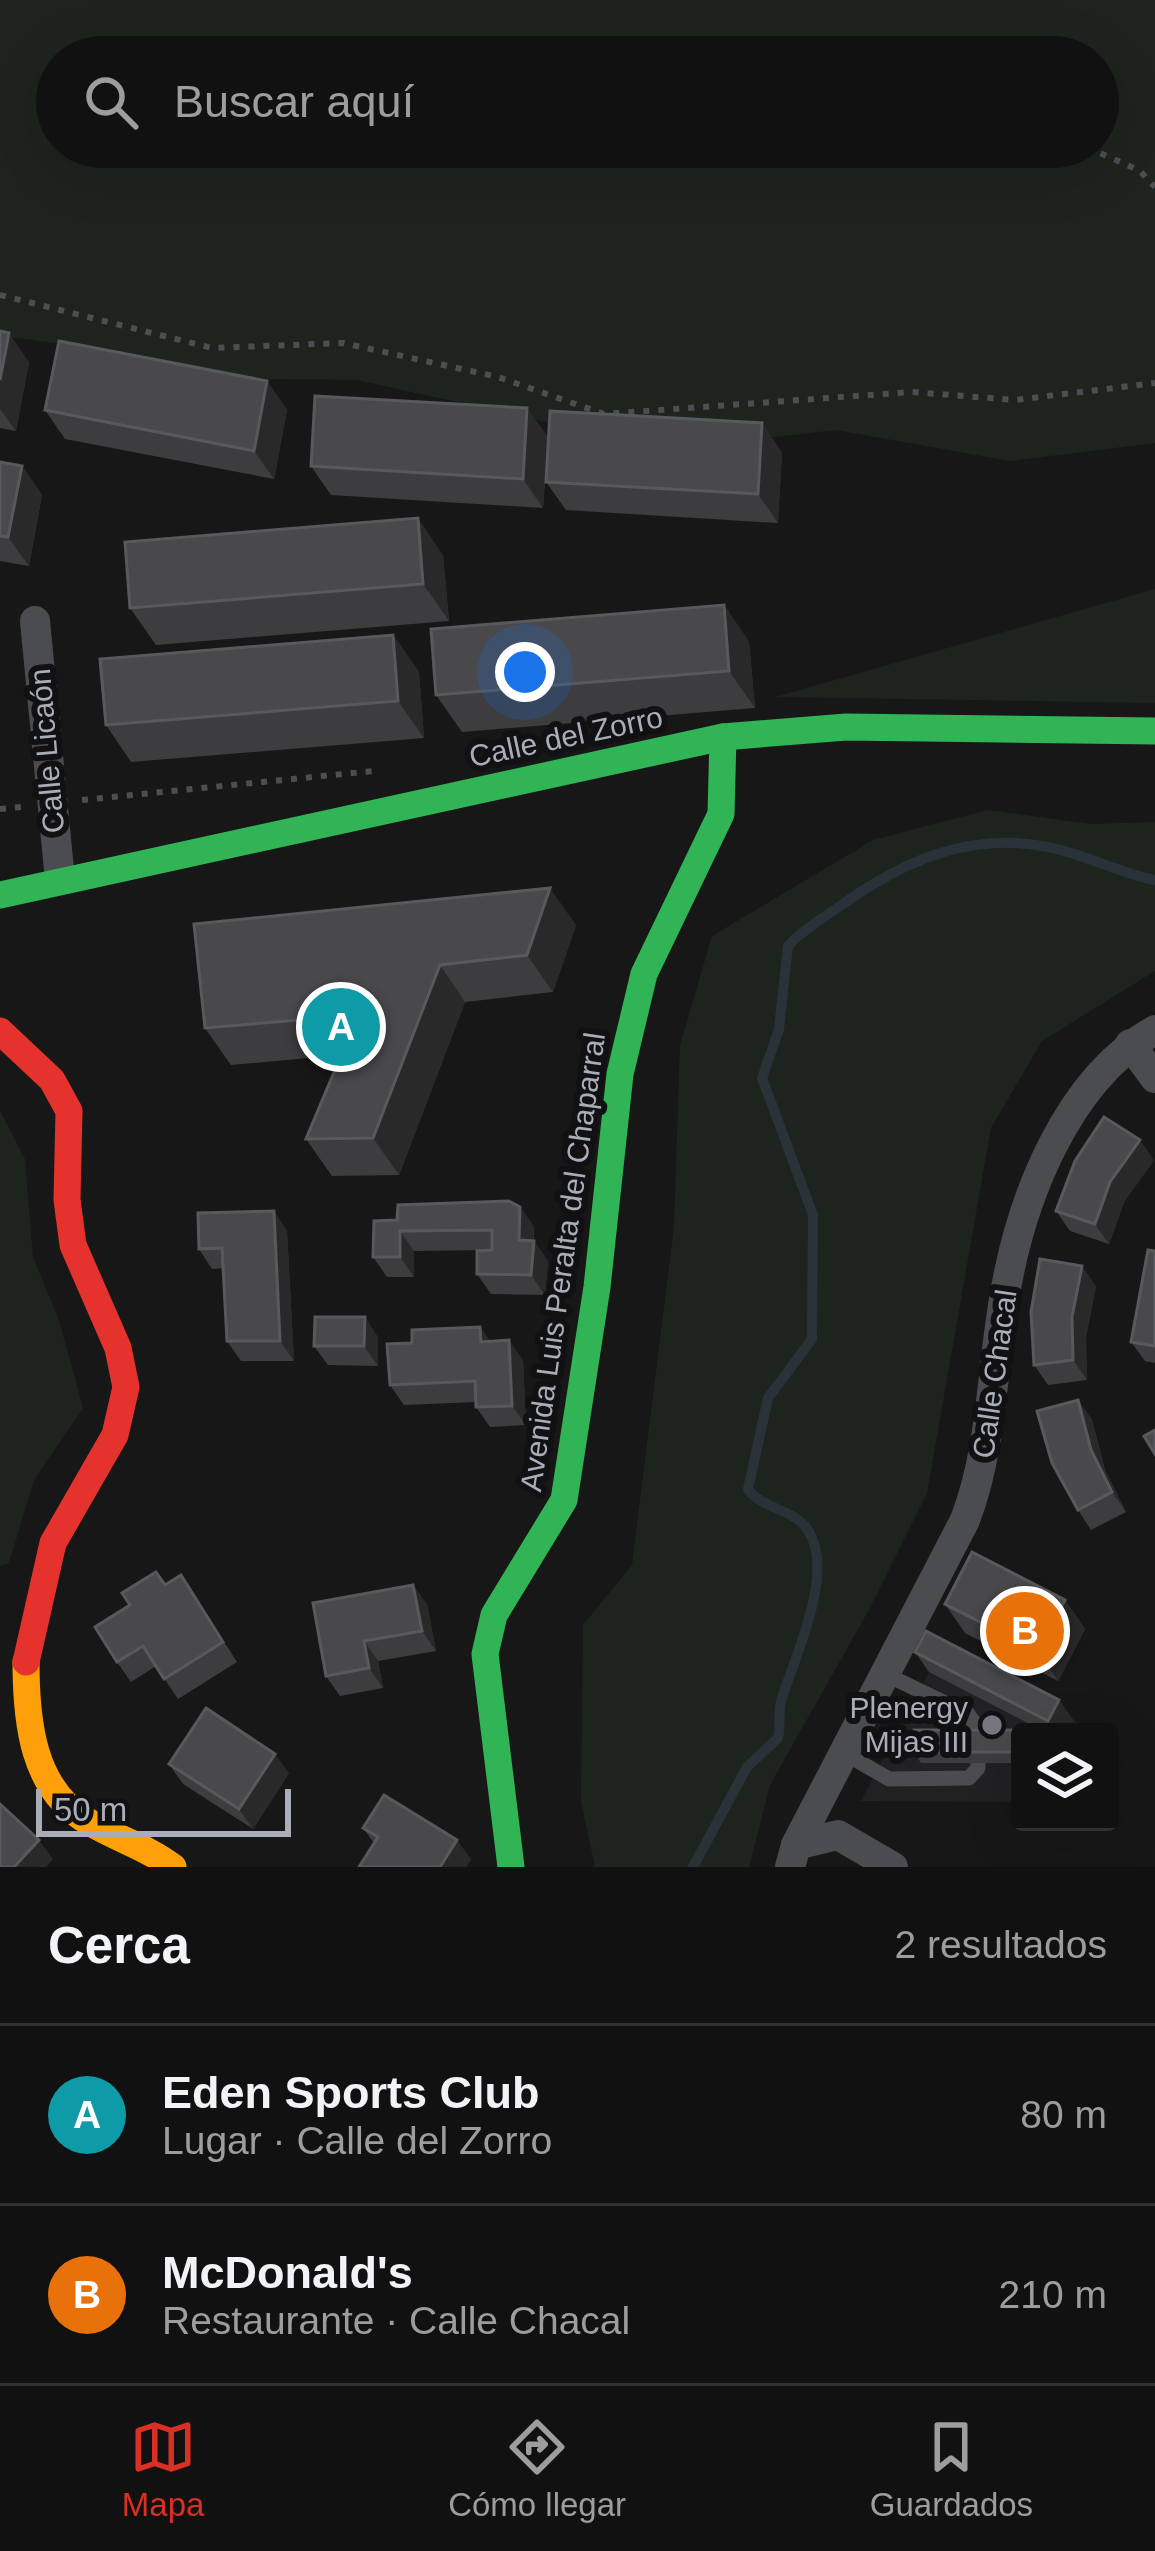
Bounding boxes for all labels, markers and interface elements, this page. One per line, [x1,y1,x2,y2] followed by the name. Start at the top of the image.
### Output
[36,36,1119,168] search box
[78,69,144,135] icon: search
[174,76,414,127] text: Buscar aquí
[495,642,555,702] your location
[23,667,70,835] street label: Calle Licaón
[466,700,666,773] street label: Calle del Zorro
[302,982,380,1072] pin: A
[514,1030,611,1494] street label: Avenida Luis Peralta del Chaparral
[966,1287,1023,1460] street label: Calle Chacal
[986,1586,1064,1676] pin: B
[850,1691,968,1758] place label: Plenergy Mijas III
[979,1712,1005,1738] marker: Plenergy Mijas III
[1011,1723,1119,1831] map controls
[1011,1723,1119,1831] button: layers
[36,1783,291,1836] scale bar
[54,1791,127,1828] text: 50 m
[48,1917,190,1974] text: Cerca
[895,1923,1107,1966] text: 2 resultados
[162,2067,540,2118] text: Eden Sports Club
[73,2093,101,2136] text: A
[1020,2093,1107,2136] text: 80 m
[162,2119,552,2162] text: Lugar · Calle del Zorro
[162,2247,413,2298] text: McDonald's
[73,2273,101,2316] text: B
[999,2273,1107,2316] text: 210 m
[162,2299,630,2342] text: Restaurante · Calle Chacal
[122,2414,204,2524] tab: Mapa
[448,2414,626,2524] tab: Cómo llegar
[870,2414,1033,2524] tab: Guardados

